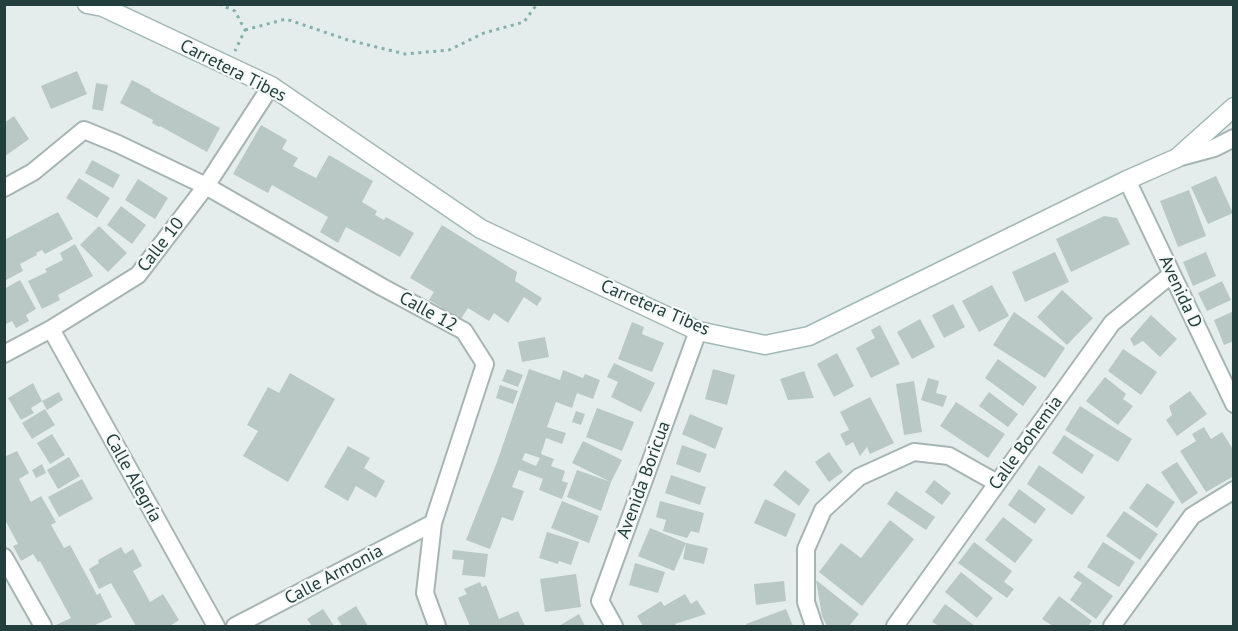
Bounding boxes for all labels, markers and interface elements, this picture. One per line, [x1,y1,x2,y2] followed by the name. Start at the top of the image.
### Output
[176,35,290,107] street label: Carretera Tibes
[133,214,189,276] street label: Calle 10
[1154,252,1206,332] street label: Avenida D
[597,275,713,341] street label: Carretera Tibes
[395,287,461,337] street label: Calle 12
[985,392,1067,494] street label: Calle Bohemia
[613,418,675,542] street label: Avenida Boricua
[100,430,166,526] street label: Calle Alegría
[281,540,387,610] street label: Calle Armonia

